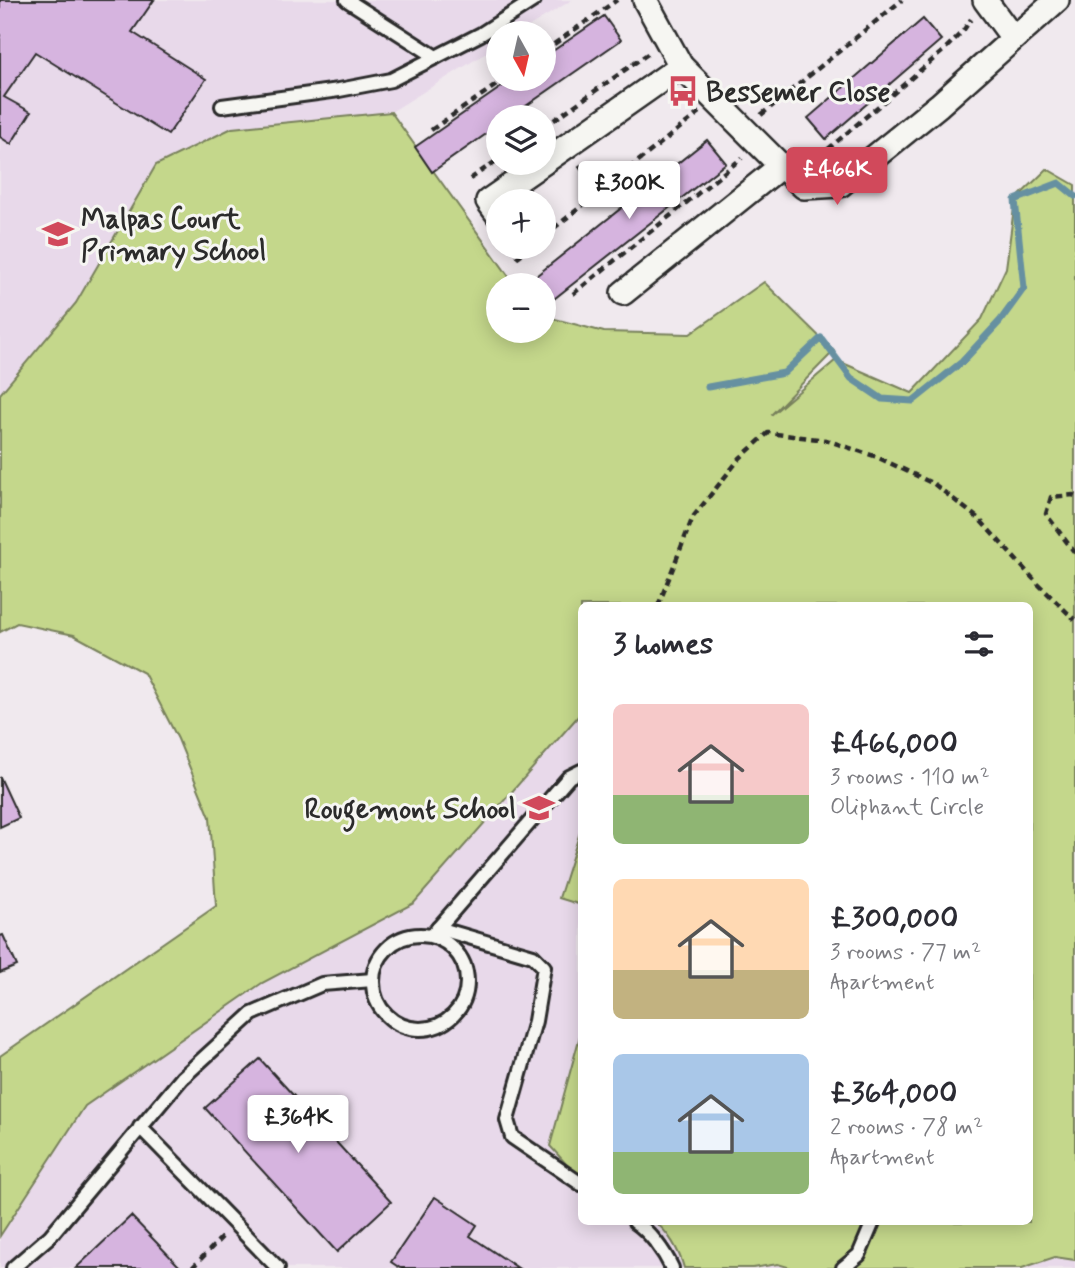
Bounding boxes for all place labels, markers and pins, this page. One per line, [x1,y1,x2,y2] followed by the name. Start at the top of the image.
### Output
[666,74,700,108] bus stop icon: Bessemer Close
[706,75,890,112] place label: Bessemer Close
[788,148,886,207] pin: £466K
[580,162,678,221] pin: £300K
[81,202,266,271] place label: Malpas Court Primary School
[41,217,75,251] school or university icon: Malpas Court Primary School
[522,791,556,825] school or university icon: Rougemont School
[305,792,516,832] place label: Rougemont School
[249,1096,347,1155] pin: £364K

